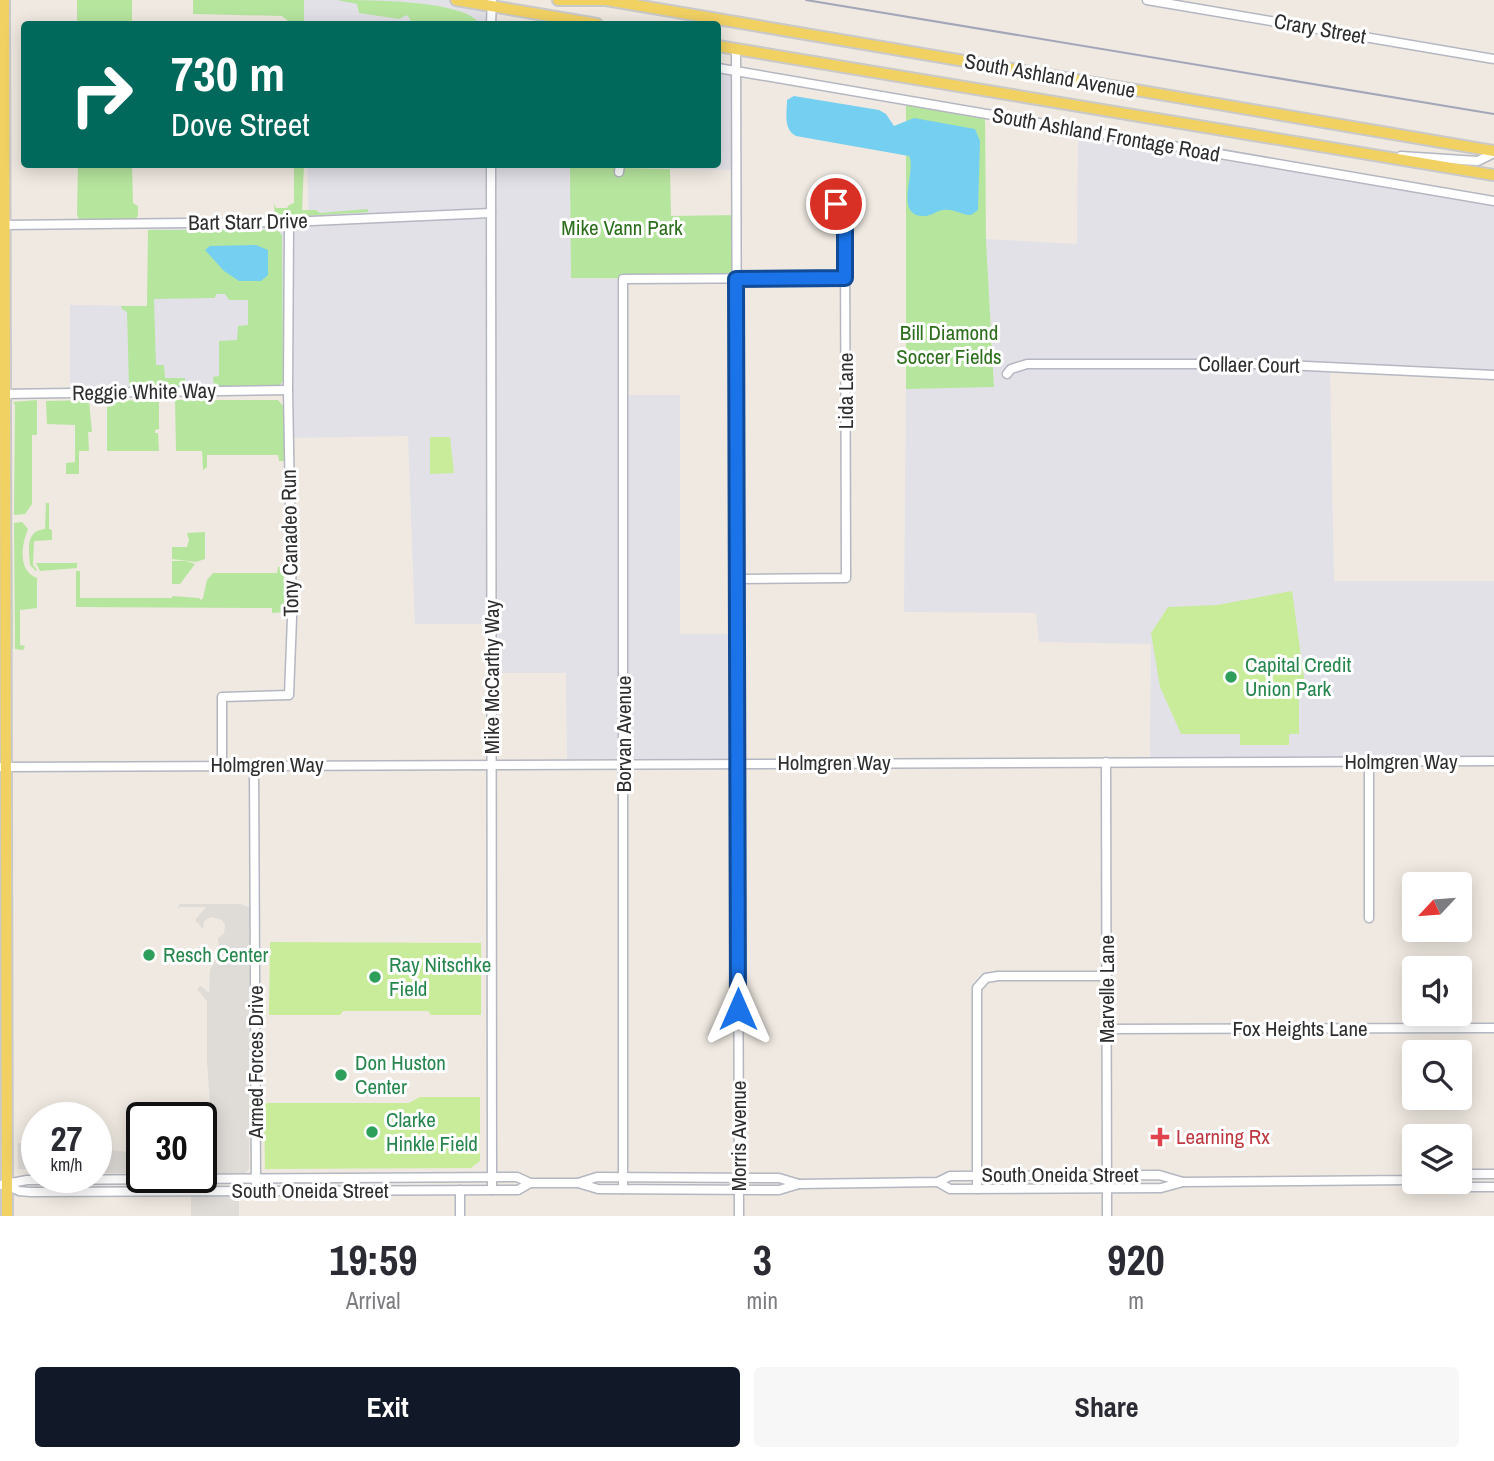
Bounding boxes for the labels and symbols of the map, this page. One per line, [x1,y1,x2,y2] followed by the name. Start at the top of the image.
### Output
[1272,6,1369,51] street label: Crary Street
[962,46,1138,105] street label: South Ashland Avenue
[990,100,1222,169] street label: South Ashland Frontage Road
[806,174,866,234] pin
[188,206,308,237] street label: Bart Starr Drive
[561,213,683,242] park label: Mike Vann Park
[896,318,1002,371] park label: Bill Diamond Soccer Fields
[1198,349,1300,380] street label: Collaer Court
[831,353,860,429] street label: Lida Lane
[72,376,217,407] street label: Reggie White Way
[274,469,305,617] street label: Tony Canadeo Run
[477,599,506,754] street label: Mike McCarthy Way
[1245,650,1351,703] place label: Capital Credit Union Park
[1223,669,1239,685] marker: Capital Credit Union Park
[609,676,638,792] street label: Borvan Avenue
[1344,747,1458,776] street label: Holmgren Way
[777,748,891,777] street label: Holmgren Way
[210,750,324,779] street label: Holmgren Way
[1402,872,1472,942] north arrow
[1092,935,1121,1043] street label: Marvelle Lane
[163,940,269,969] place label: Resch Center
[141,947,157,963] marker: Resch Center
[389,950,491,1003] place label: Ray Nitschke Field
[367,969,383,985] marker: Ray Nitschke Field
[701,972,775,1046] position arrow
[241,985,270,1140] street label: Armed Forces Drive
[1232,1014,1368,1043] street label: Fox Heights Lane
[355,1048,446,1101] place label: Don Huston Center
[333,1067,349,1083] marker: Don Huston Center
[724,1081,753,1191] street label: Morris Avenue
[126,1102,217,1193] speed limit sign: 30
[386,1105,478,1158] place label: Clarke Hinkle Field
[1176,1122,1270,1151] place label: Learning Rx
[364,1124,380,1140] marker: Clarke Hinkle Field
[1150,1127,1170,1147] marker: Learning Rx
[981,1160,1139,1189] street label: South Oneida Street
[231,1176,389,1205] street label: South Oneida Street

